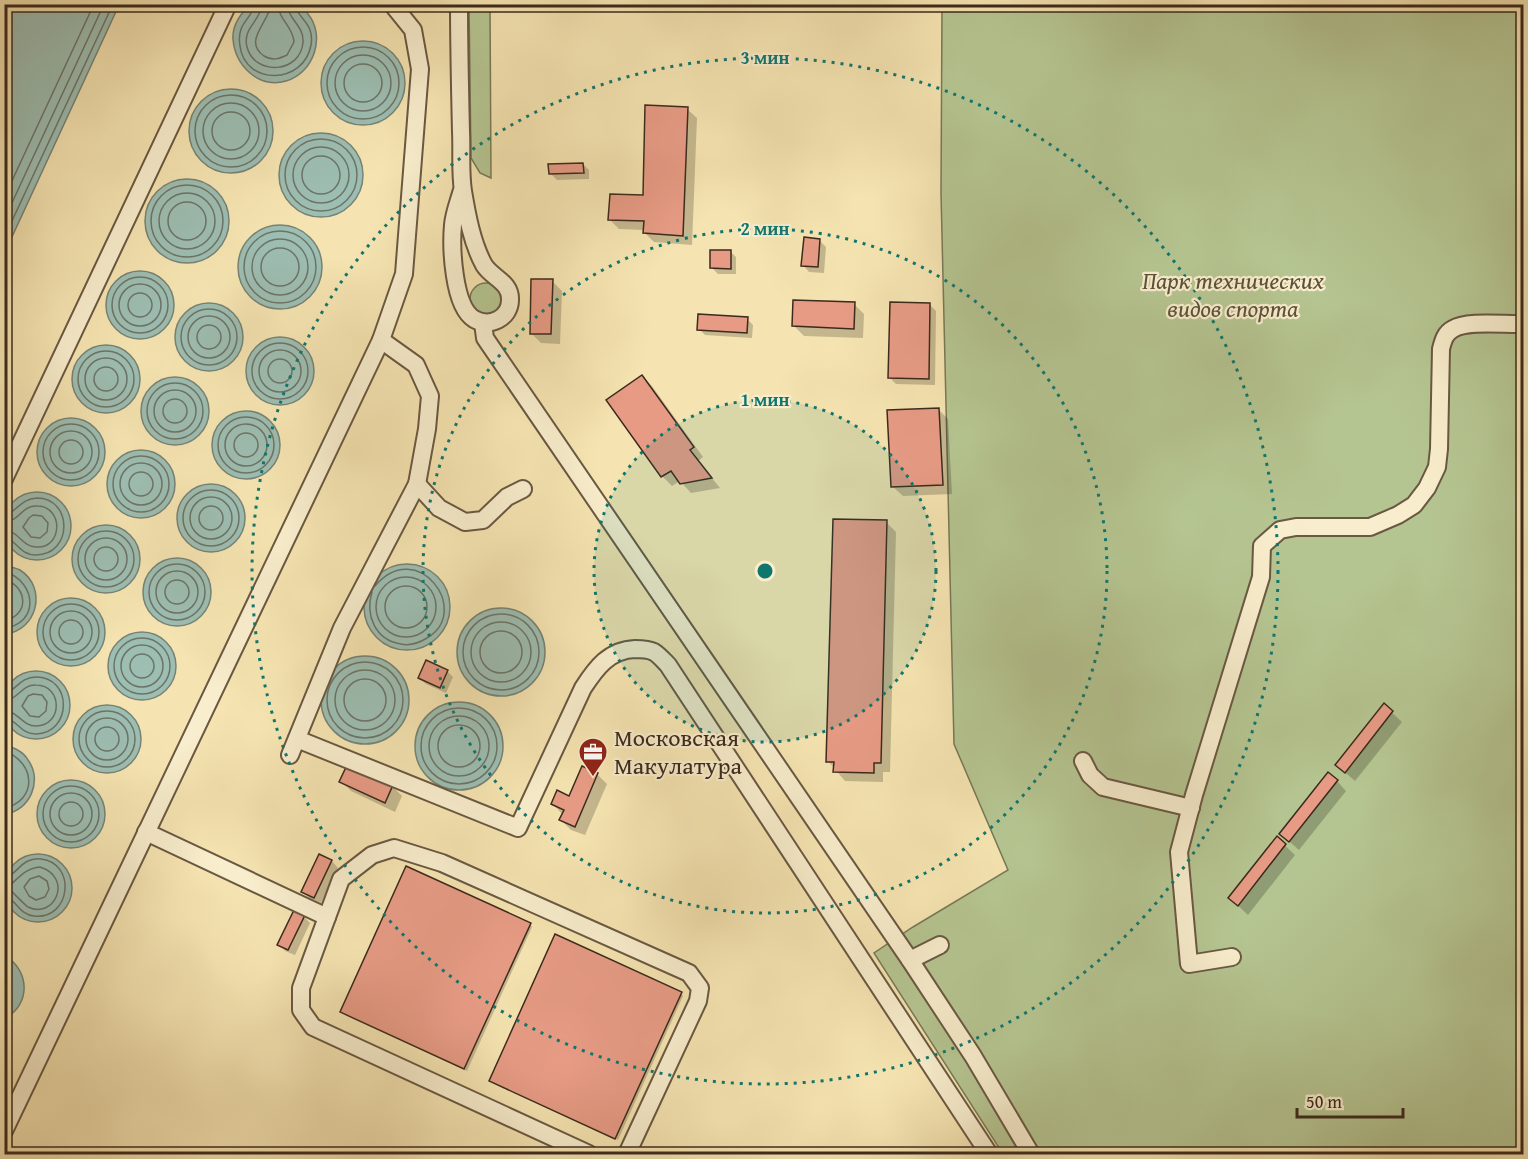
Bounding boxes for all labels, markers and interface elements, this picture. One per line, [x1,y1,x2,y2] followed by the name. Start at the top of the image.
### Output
[740,44,790,71] text: 3 мин
[740,215,790,242] text: 2 мин
[1142,263,1324,326] park label: Парк технических видов спорта
[740,386,790,413] text: 1 мин
[755,561,775,581] centre of rings
[614,720,742,783] place label: Московская Макулатура
[577,736,609,778] office icon: Московская Макулатура
[1297,1081,1404,1119] scale bar
[1306,1088,1342,1115] text: 50 m

